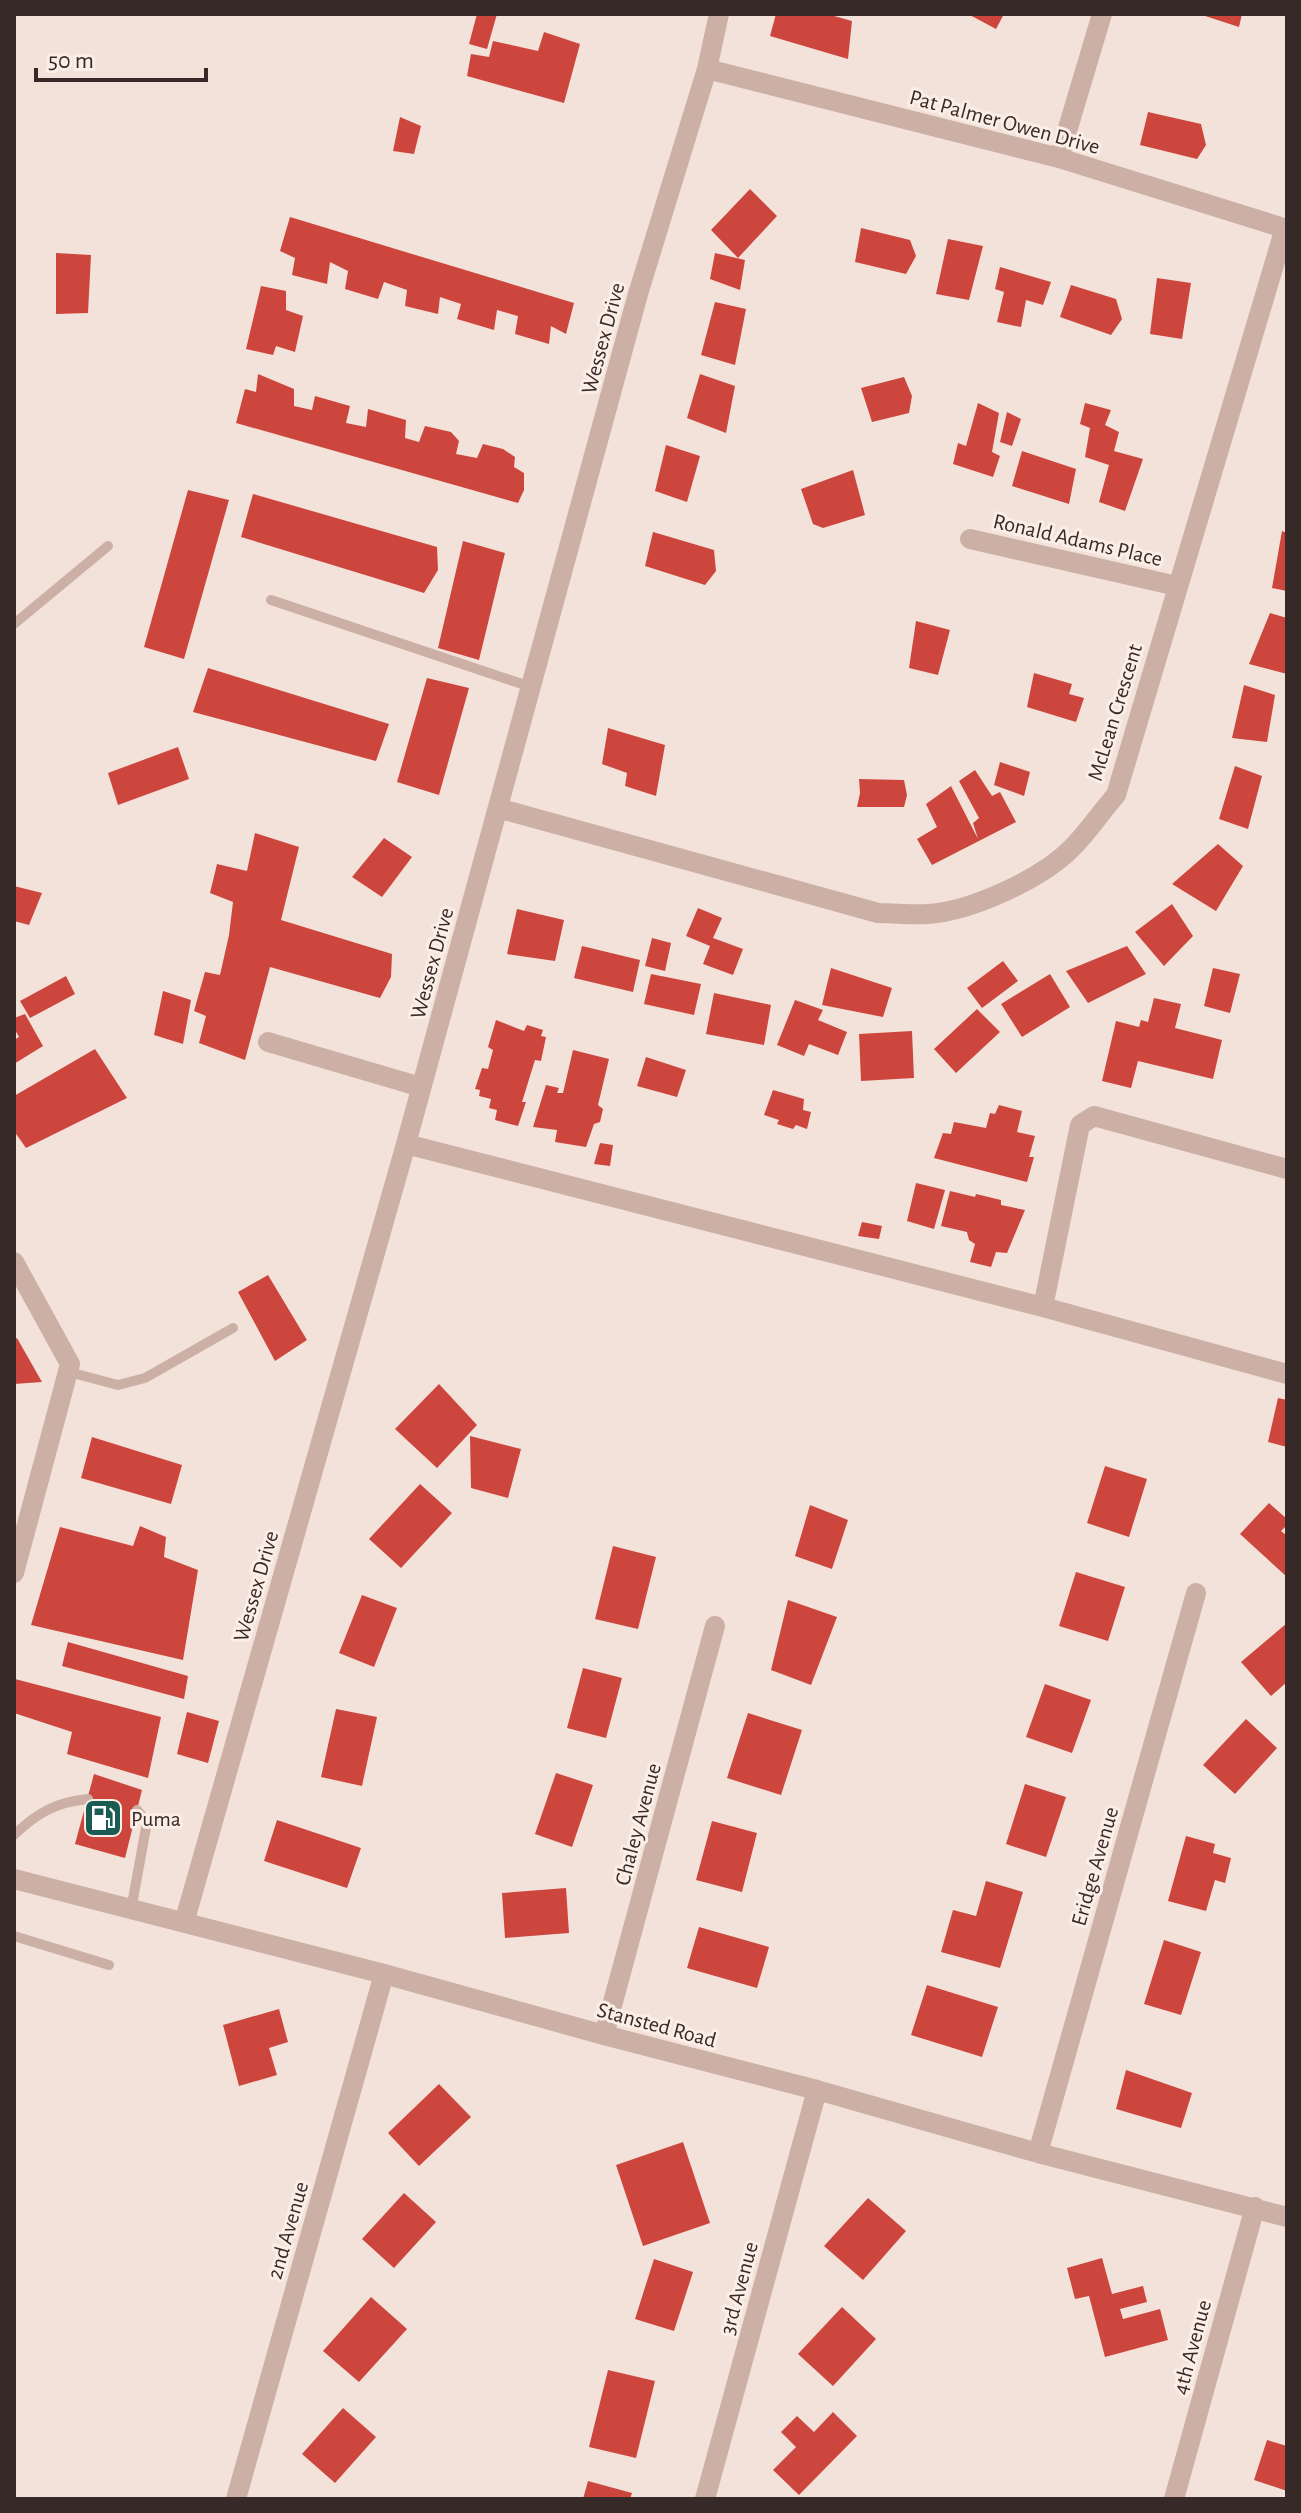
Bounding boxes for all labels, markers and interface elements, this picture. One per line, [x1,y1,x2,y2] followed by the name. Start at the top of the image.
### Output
[36,32,206,82] scale bar
[48,49,94,73] text: 50 m
[907,86,1102,158] street label: Pat Palmer Owen Drive
[578,280,628,396] street label: Wessex Drive
[991,510,1164,570] street label: Ronald Adams Place
[1084,641,1146,783] street label: McLean Crescent
[407,905,457,1021] street label: Wessex Drive
[230,1528,282,1644] street label: Wessex Drive
[611,1761,665,1888] street label: Chaley Avenue
[82,1797,124,1839] fuel station icon: Puma
[1067,1804,1122,1928] street label: Eridge Avenue
[131,1808,181,1830] place label: Puma
[595,1998,719,2051] street label: Stansted Road
[264,2179,312,2282] street label: 2nd Avenue
[716,2239,762,2337] street label: 3rd Avenue
[1169,2298,1215,2397] street label: 4th Avenue

